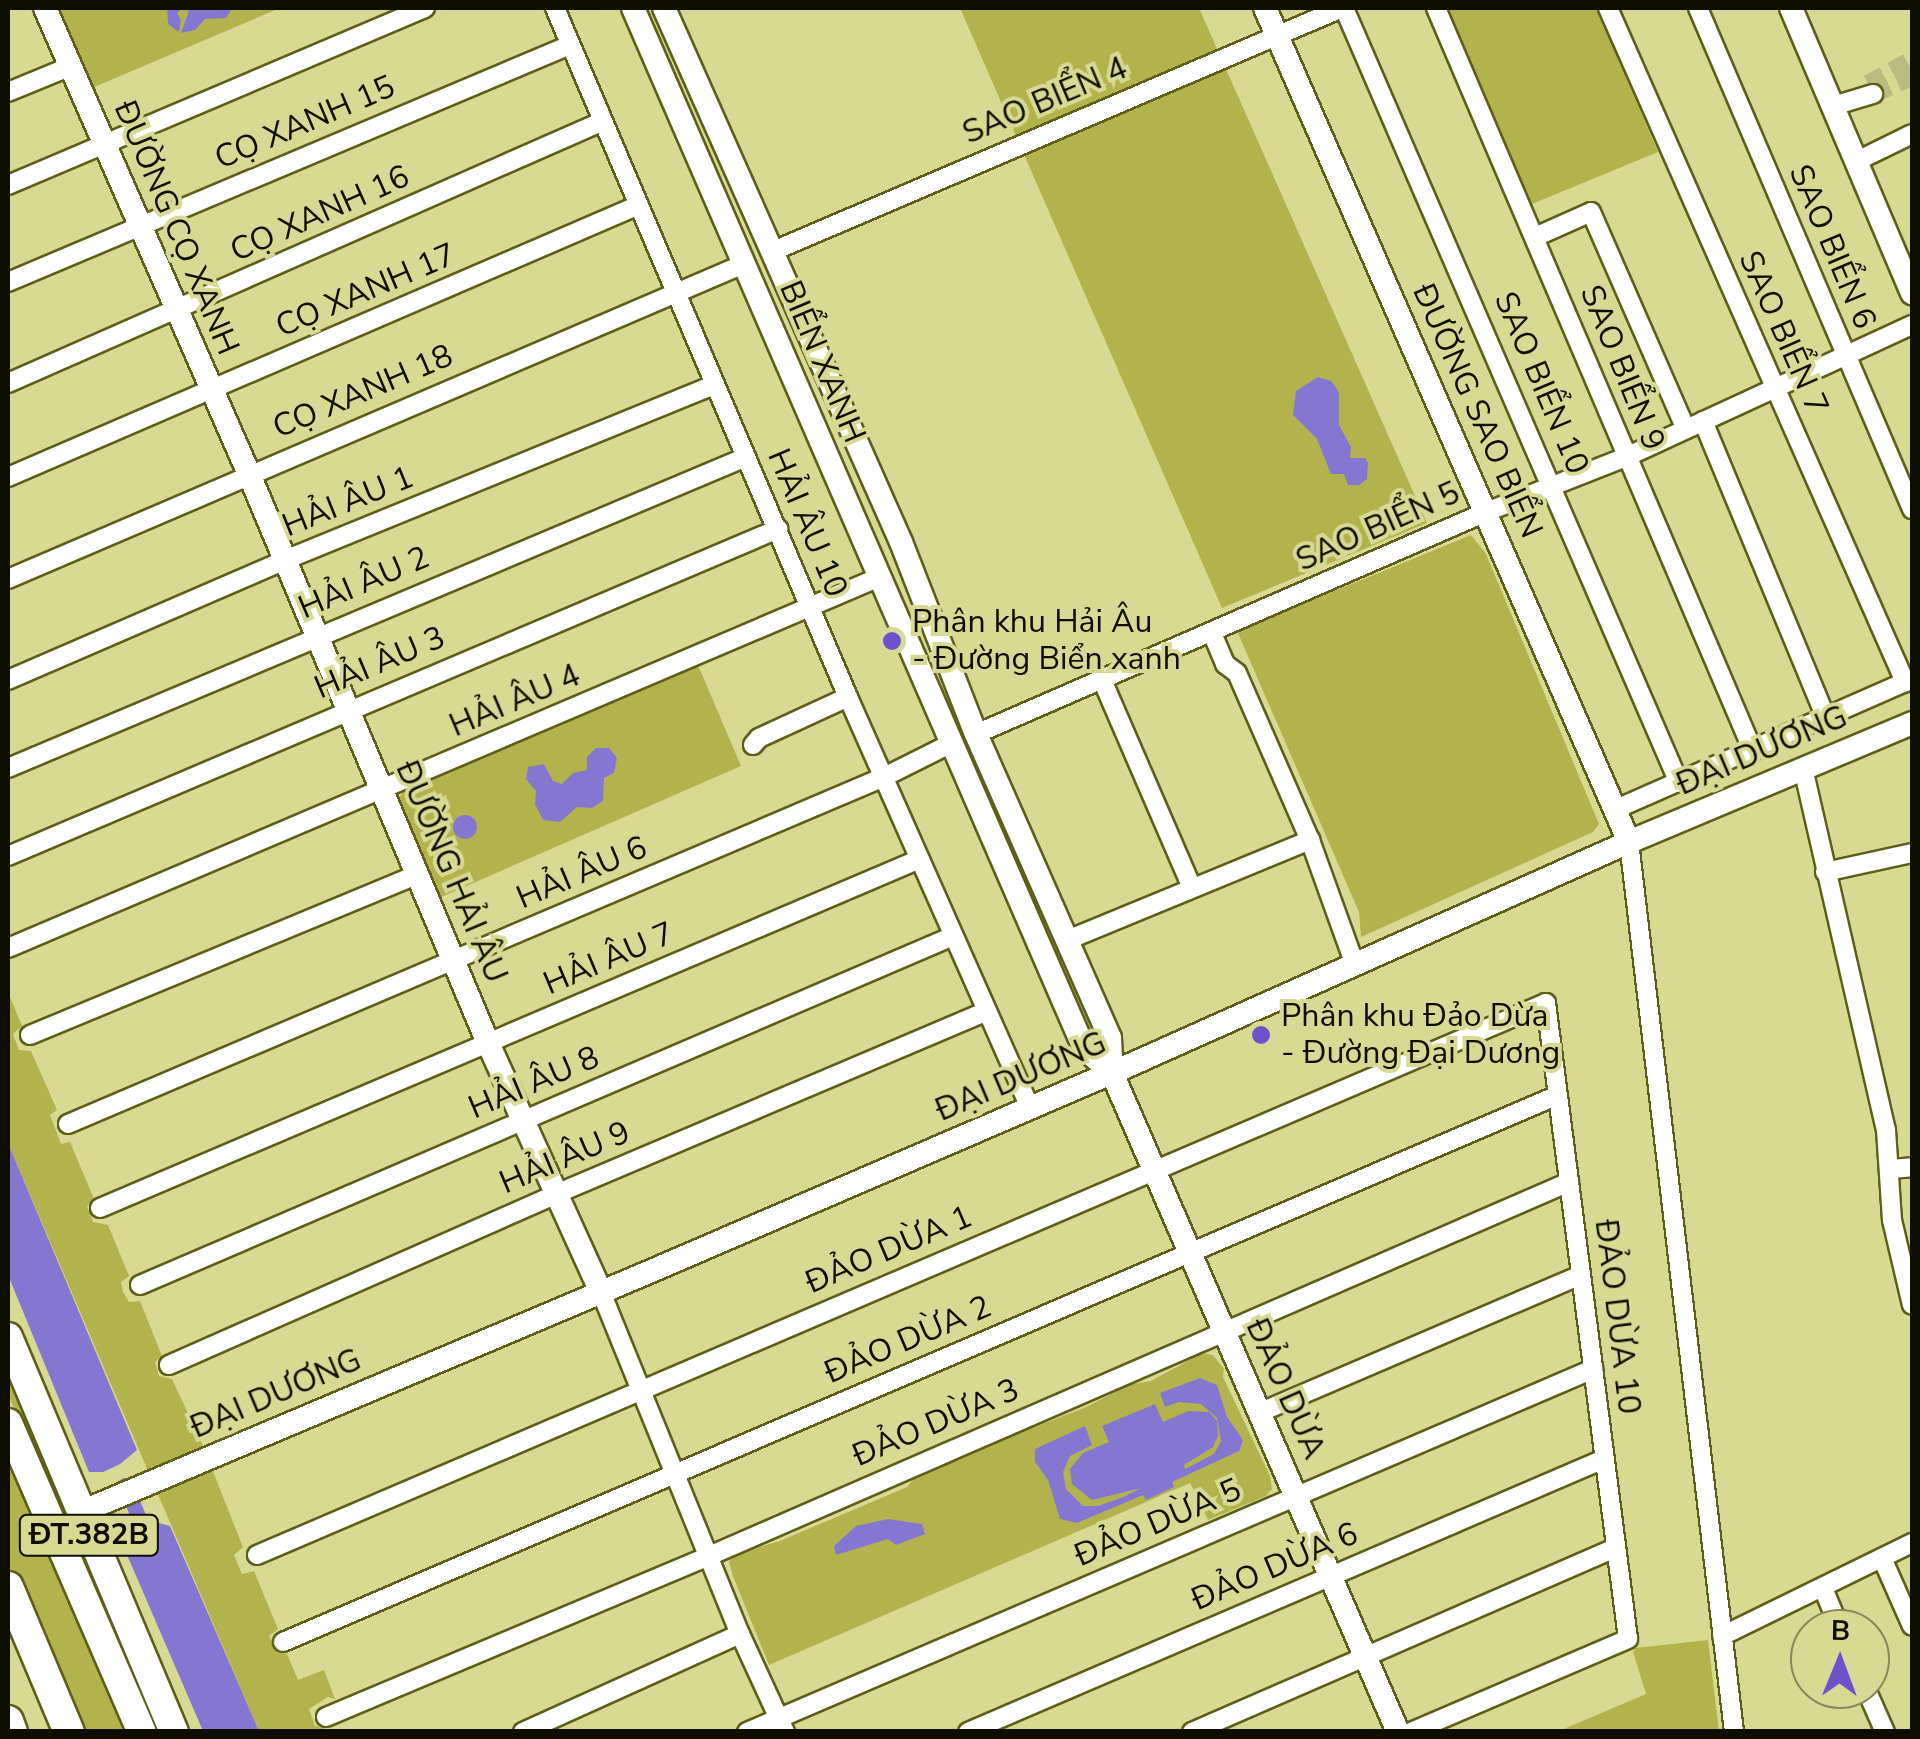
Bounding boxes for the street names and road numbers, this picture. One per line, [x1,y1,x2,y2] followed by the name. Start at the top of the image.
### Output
[957,49,1133,153] street label: SAO BIỂN 4
[209,68,401,178] street label: CỌ XANH 15
[105,95,247,361] street label: ĐƯỜNG CỌ XANH
[225,157,415,271] street label: CỌ XANH 16
[1780,159,1884,335] street label: SAO BIỂN 6
[270,236,462,346] street label: CỌ XANH 17
[1730,245,1836,421] street label: SAO BIỂN 7
[771,275,873,449] street label: BIỂN XANH
[1404,278,1550,544] street label: ĐƯỜNG SAO BIỂN
[1571,280,1673,456] street label: SAO BIỂN 9
[1485,286,1597,480] street label: SAO BIỂN 10
[267,337,459,447] street label: CỌ XANH 18
[759,443,855,603] street label: HẢI ÂU 10
[277,458,419,546] street label: HẢI ÂU 1
[1290,474,1466,580] street label: SAO BIỂN 5
[293,538,435,628] street label: HẢI ÂU 2
[309,618,451,708] street label: HẢI ÂU 3
[444,656,586,746] street label: HẢI ÂU 4
[1671,698,1853,804] street label: ĐẠI DƯƠNG
[387,755,515,989] street label: ĐƯỜNG HẢI ÂU
[511,828,653,918] street label: HẢI ÂU 6
[538,914,680,1004] street label: HẢI ÂU 7
[930,1024,1112,1130] street label: ĐẠI DƯƠNG
[463,1038,605,1128] street label: HẢI ÂU 8
[494,1113,636,1203] street label: HẢI ÂU 9
[800,1198,978,1302] street label: ĐẢO DỪA 1
[1586,1217,1648,1417] street label: ĐẢO DỪA 10
[819,1288,997,1392] street label: ĐẢO DỪA 2
[1237,1313,1333,1465] street label: ĐẢO DỪA
[185,1341,367,1447] street label: ĐẠI DƯƠNG
[847,1371,1025,1475] street label: ĐẢO DỪA 3
[1069,1471,1247,1575] street label: ĐẢO DỪA 5
[17,1510,162,1560] road number: ĐT.382B
[1186,1515,1364,1619] street label: ĐẢO DỪA 6

